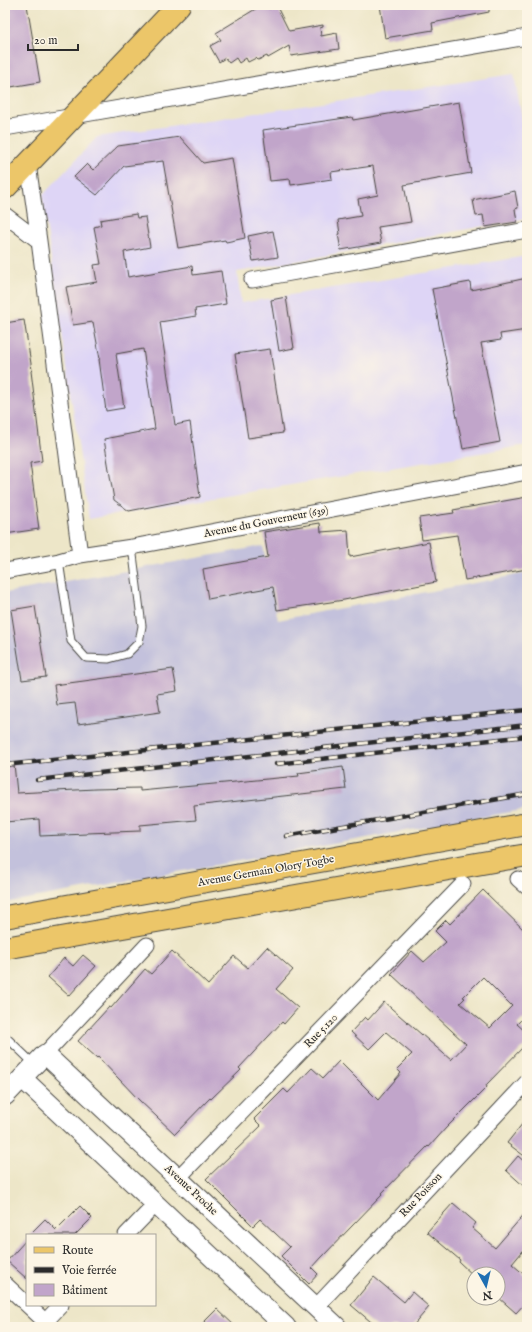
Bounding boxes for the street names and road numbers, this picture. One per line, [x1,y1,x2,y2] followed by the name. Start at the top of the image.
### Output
[202,503,330,541] street label: Avenue du Gouverneur (639)
[196,852,335,890] street label: Avenue Germain Olory Togbe
[301,1011,341,1051] street label: Rue 5.120
[161,1161,221,1218] street label: Avenue Proche
[397,1170,445,1220] street label: Rue Poisson

